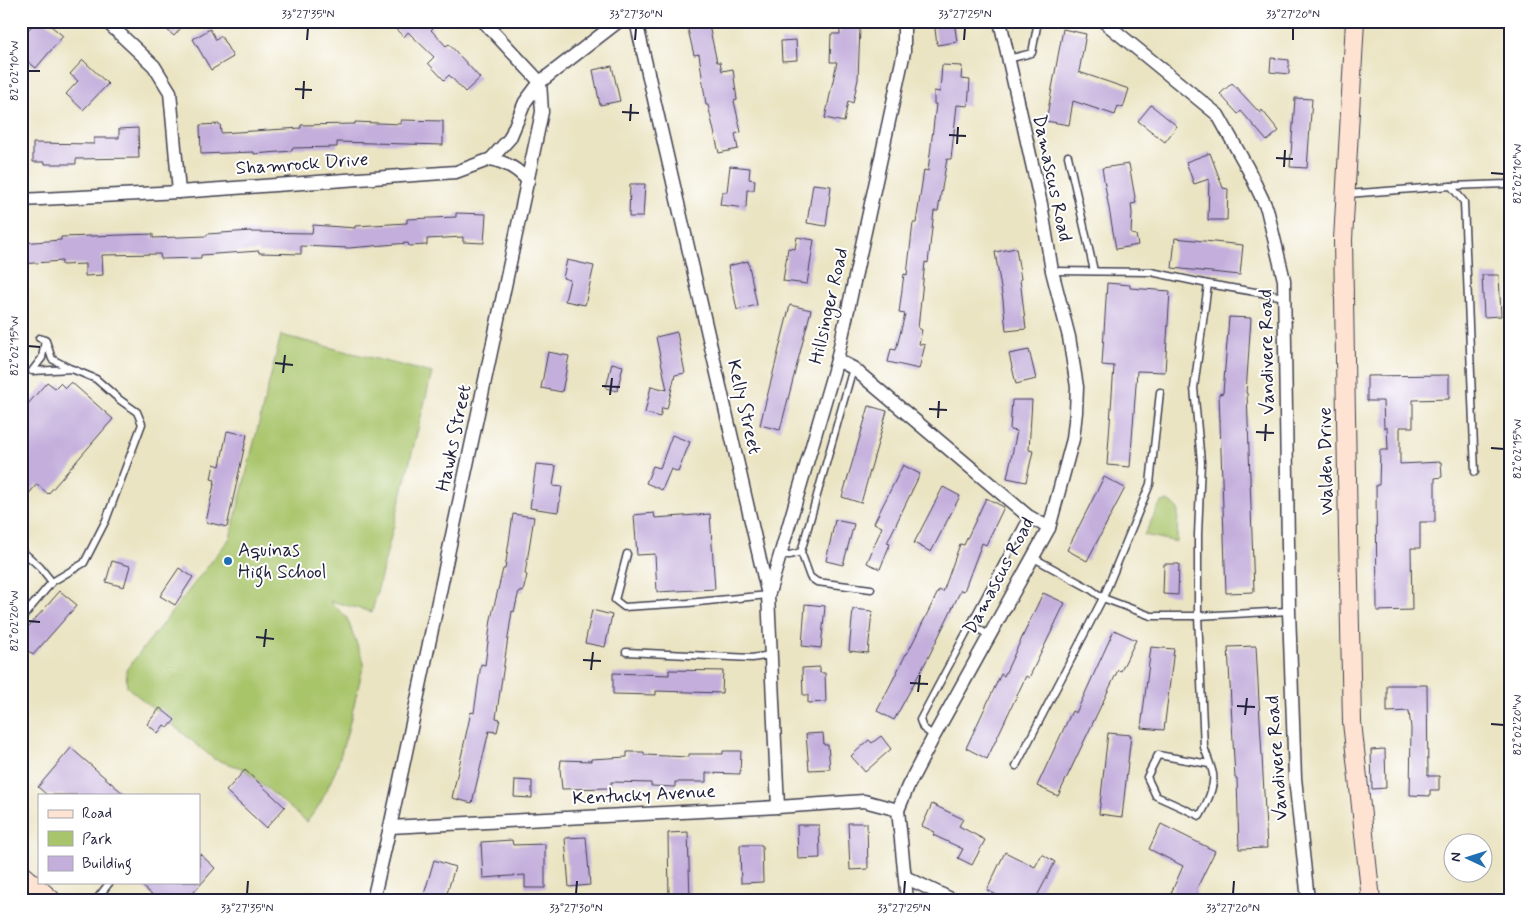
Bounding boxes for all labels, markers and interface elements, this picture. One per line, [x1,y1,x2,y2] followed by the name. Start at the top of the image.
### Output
[281,7,335,23] text: 33°27'35"N
[609,7,663,23] text: 33°27'30"N
[938,7,992,23] text: 33°27'25"N
[1266,7,1320,23] text: 33°27'20"N
[7,41,23,101] text: 82°02'10"W
[1026,112,1078,244] street label: Damascus Road
[1510,144,1526,204] text: 82°02'10"W
[235,147,369,181] street label: Shamrock Drive
[803,245,856,367] street label: Hillsinger Road
[1253,289,1281,415] street label: Vandivere Road
[7,316,23,376] text: 82°02'15"W
[720,357,767,457] street label: Kelly Street
[430,382,478,494] street label: Hawks Street
[1313,407,1339,515] street label: Walden Drive
[1510,419,1526,479] text: 82°02'15"W
[958,513,1040,639] street label: Damascus Road
[238,538,327,588] place label: Aquinas High School
[222,555,234,567] marker: Aquinas High School
[7,591,23,651] text: 82°02'20"W
[1260,694,1294,822] street label: Vandivere Road
[1510,695,1526,755] text: 82°02'20"W
[572,779,716,811] street label: Kentucky Avenue
[38,794,200,884] legend
[82,804,112,824] text: Road
[82,830,112,850] text: Park
[1444,834,1494,884] north arrow
[1447,852,1465,862] text: N
[82,854,132,875] text: Building
[220,901,274,917] text: 33°27'35"N
[549,901,603,917] text: 33°27'30"N
[877,901,931,917] text: 33°27'25"N
[1206,901,1260,917] text: 33°27'20"N

